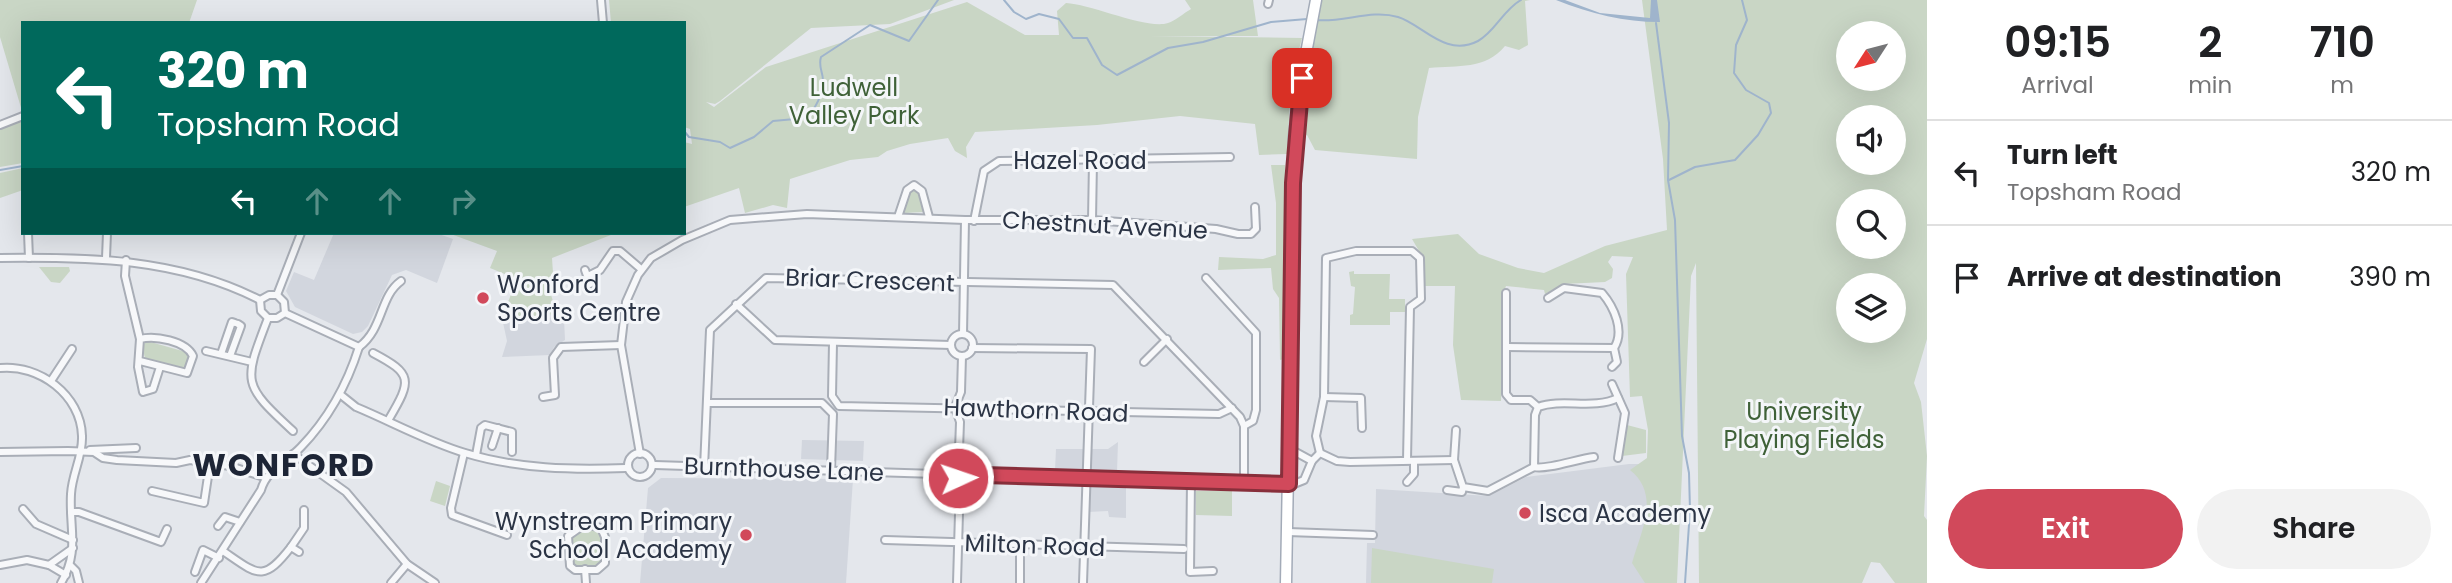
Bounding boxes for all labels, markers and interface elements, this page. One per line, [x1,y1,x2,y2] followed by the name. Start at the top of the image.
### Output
[2004,13,2111,72] text: 09:15
[2198,13,2222,72] text: 2
[2309,13,2375,72] text: 710
[1836,21,1906,91] north arrow
[1836,21,1906,343] map controls
[157,37,309,105] text: 320 m
[1272,48,1332,108] pin
[42,49,133,140] icon: left
[1283,59,1321,97] icon: arrive
[2021,69,2094,101] text: Arrival
[2188,69,2232,101] text: min
[2330,69,2354,101] text: m
[789,71,920,132] park label: Ludwell Valley Park
[157,102,400,147] text: Topsham Road
[1836,105,1906,175] button: sound
[2007,137,2118,173] text: Turn left
[1013,144,1147,177] street label: Hazel Road
[1948,154,1986,192] icon: left
[2351,154,2431,190] text: 320 m
[2007,176,2182,208] text: Topsham Road
[225,182,263,220] icon: left
[298,182,336,220] icon: ahead
[371,182,409,220] icon: ahead
[444,182,482,220] icon: right
[1836,189,1906,259] button: search
[1001,203,1209,247] street label: Chestnut Avenue
[1948,259,1986,297] icon: arrive
[2007,259,2282,295] text: Arrive at destination
[2349,259,2431,295] text: 390 m
[785,261,955,299] street label: Briar Crescent
[497,268,661,329] place label: Wonford Sports Centre
[1836,273,1906,343] button: layers
[475,290,491,306] marker: Wonford Sports Centre
[943,390,1129,430] street label: Hawthorn Road
[1724,395,1884,456] park label: University Playing Fields
[921,441,995,515] position arrow
[192,442,376,487] district label: WONFORD
[684,449,884,489] street label: Burnthouse Lane
[1948,489,2183,569] button: Exit
[2197,489,2431,569] button: Share
[1539,497,1711,530] place label: Isca Academy
[495,505,732,566] place label: Wynstream Primary School Academy
[1517,505,1533,521] marker: Isca Academy
[964,526,1106,564] street label: Milton Road
[738,527,754,543] marker: Wynstream Primary School Academy

